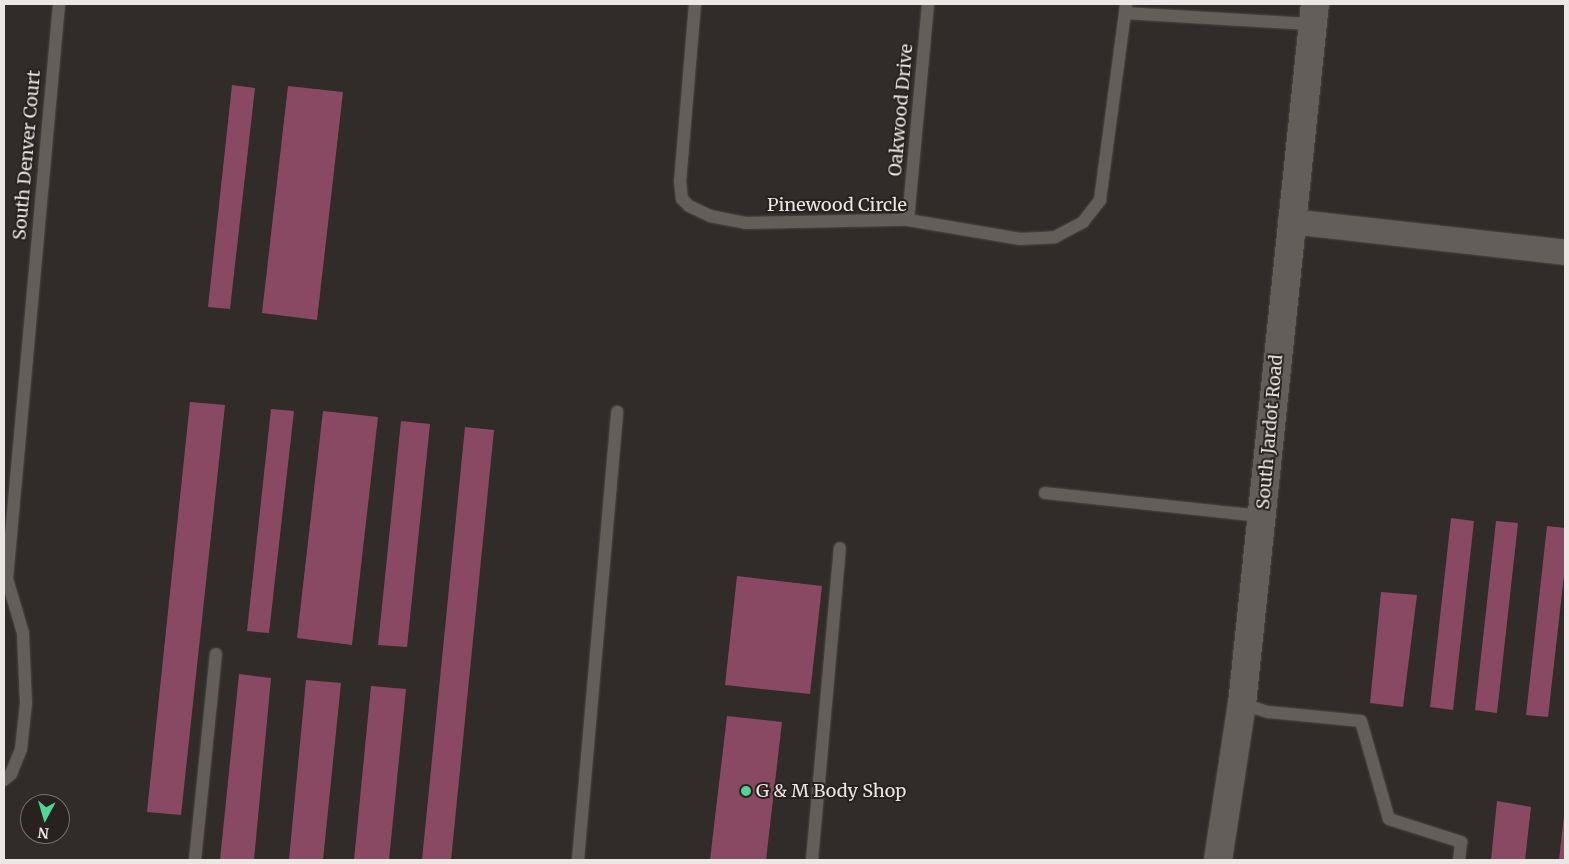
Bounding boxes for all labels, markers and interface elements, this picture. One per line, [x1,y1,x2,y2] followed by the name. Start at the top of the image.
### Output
[884,43,918,177] street label: Oakwood Drive
[9,69,45,241] street label: South Denver Court
[767,194,907,216] street label: Pinewood Circle
[1252,354,1288,510] street label: South Jardot Road
[756,780,906,802] place label: G & M Body Shop
[740,785,752,797] marker: G & M Body Shop
[20,794,70,844] north arrow
[37,823,50,842] text: N

